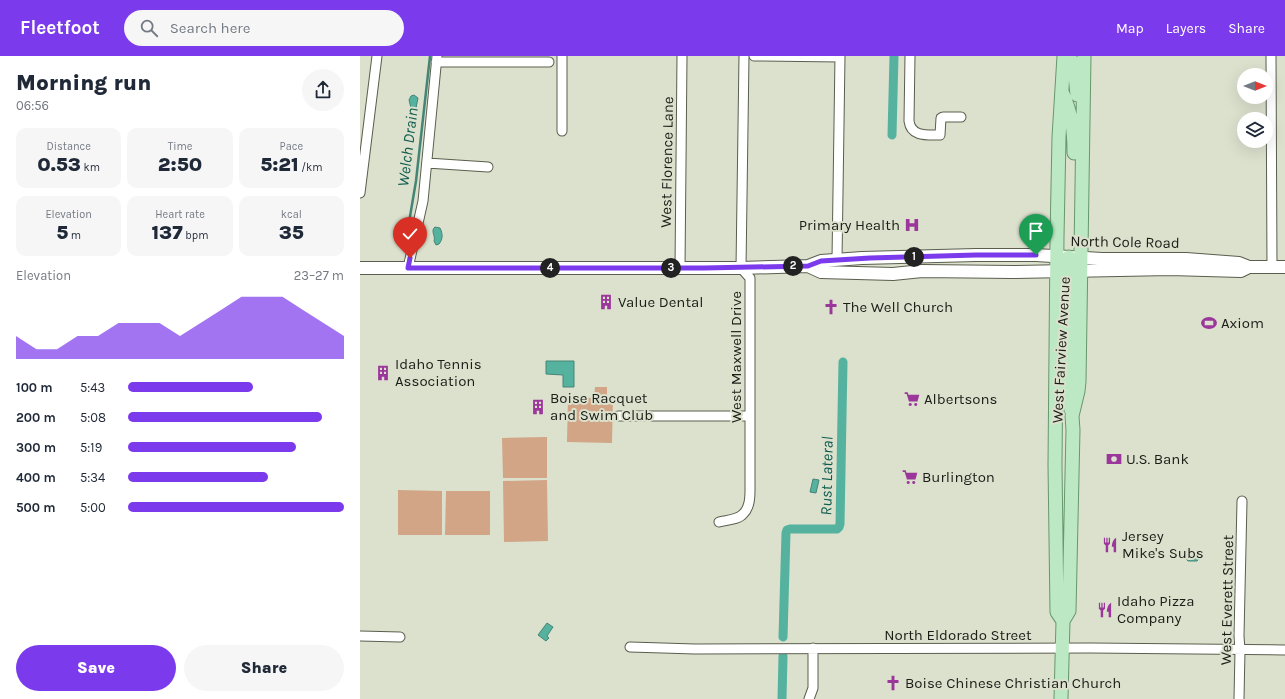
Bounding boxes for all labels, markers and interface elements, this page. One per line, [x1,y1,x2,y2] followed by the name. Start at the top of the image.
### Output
[124,10,404,46] search box
[20,17,100,39] text: Fleetfoot
[138,17,160,39] icon: search
[170,19,250,37] text: Search here
[1116,20,1144,37] text: Map
[1166,20,1206,37] text: Layers
[1228,20,1265,37] text: Share
[1237,68,1273,104] north arrow
[1237,68,1273,148] map controls
[302,69,344,111] button: share
[16,70,151,96] text: Morning run
[657,96,677,228] street label: West Florence Lane
[16,98,49,113] text: 06:56
[393,106,422,188] water label: Welch Drain
[1237,112,1273,148] button: layers
[46,140,91,153] text: Distance
[168,140,192,153] text: Time
[280,140,303,153] text: Pace
[37,153,81,176] text: 0.53
[158,153,202,176] text: 2:50
[260,153,299,176] text: 5:21
[81,161,100,174] text: km
[299,161,323,174] text: /km
[45,208,92,221] text: Elevation
[155,208,205,221] text: Heart rate
[281,208,302,221] text: kcal
[1019,214,1053,255] pin
[799,216,900,234] place label: Primary Health
[903,216,921,234] hospital icon: Primary Health
[393,217,427,258] pin
[1025,220,1047,242] icon: arrive
[56,221,68,244] text: 5
[151,221,183,244] text: 137
[279,221,304,244] text: 35
[399,223,421,245] icon: check
[68,229,81,242] text: m
[183,229,209,242] text: bpm
[1070,232,1180,252] street label: North Cole Road
[904,247,924,267] pin: 1
[912,250,916,263] text: 1
[783,256,803,276] pin: 2
[540,258,560,278] pin: 4
[661,258,681,278] pin: 3
[790,259,796,272] text: 2
[547,261,553,274] text: 4
[668,261,674,274] text: 3
[16,268,71,283] text: Elevation
[294,268,344,283] text: 23–27 m
[1048,276,1074,424] street label: West Fairview Avenue
[727,291,745,423] street label: West Maxwell Drive
[597,293,615,311] building icon: Value Dental
[618,293,704,311] place label: Value Dental
[822,298,840,316] church icon: The Well Church
[843,298,953,316] place label: The Well Church
[1200,314,1218,332] sports icon: Axiom
[1221,314,1264,332] place label: Axiom
[395,355,482,390] place label: Idaho Tennis Association
[374,364,392,382] building icon: Idaho Tennis Association
[16,380,53,395] text: 100 m
[80,380,105,395] text: 5:43
[550,389,653,424] place label: Boise Racquet and Swim Club
[903,390,921,408] supermarket icon: Albertsons
[924,390,997,408] place label: Albertsons
[529,398,547,416] building icon: Boise Racquet and Swim Club
[16,410,56,425] text: 200 m
[80,410,106,425] text: 5:08
[816,436,837,516] water label: Rust Lateral
[16,440,56,455] text: 300 m
[80,440,102,455] text: 5:19
[1105,450,1123,468] bank icon: U.S. Bank
[1126,450,1189,468] place label: U.S. Bank
[901,468,919,486] supermarket icon: Burlington
[922,468,995,486] place label: Burlington
[16,470,56,485] text: 400 m
[80,470,105,485] text: 5:34
[16,500,56,515] text: 500 m
[80,500,106,515] text: 5:00
[1122,527,1204,562] place label: Jersey Mike's Subs
[1217,534,1237,665] street label: West Everett Street
[1101,536,1119,554] restaurant icon: Jersey Mike's Subs
[1117,592,1194,627] place label: Idaho Pizza Company
[1096,601,1114,619] restaurant icon: Idaho Pizza Company
[884,626,1032,644] street label: North Eldorado Street
[16,645,176,691] button: Save
[184,645,344,691] button: Share
[884,674,902,692] church icon: Boise Chinese Christian Church
[905,674,1121,692] place label: Boise Chinese Christian Church

